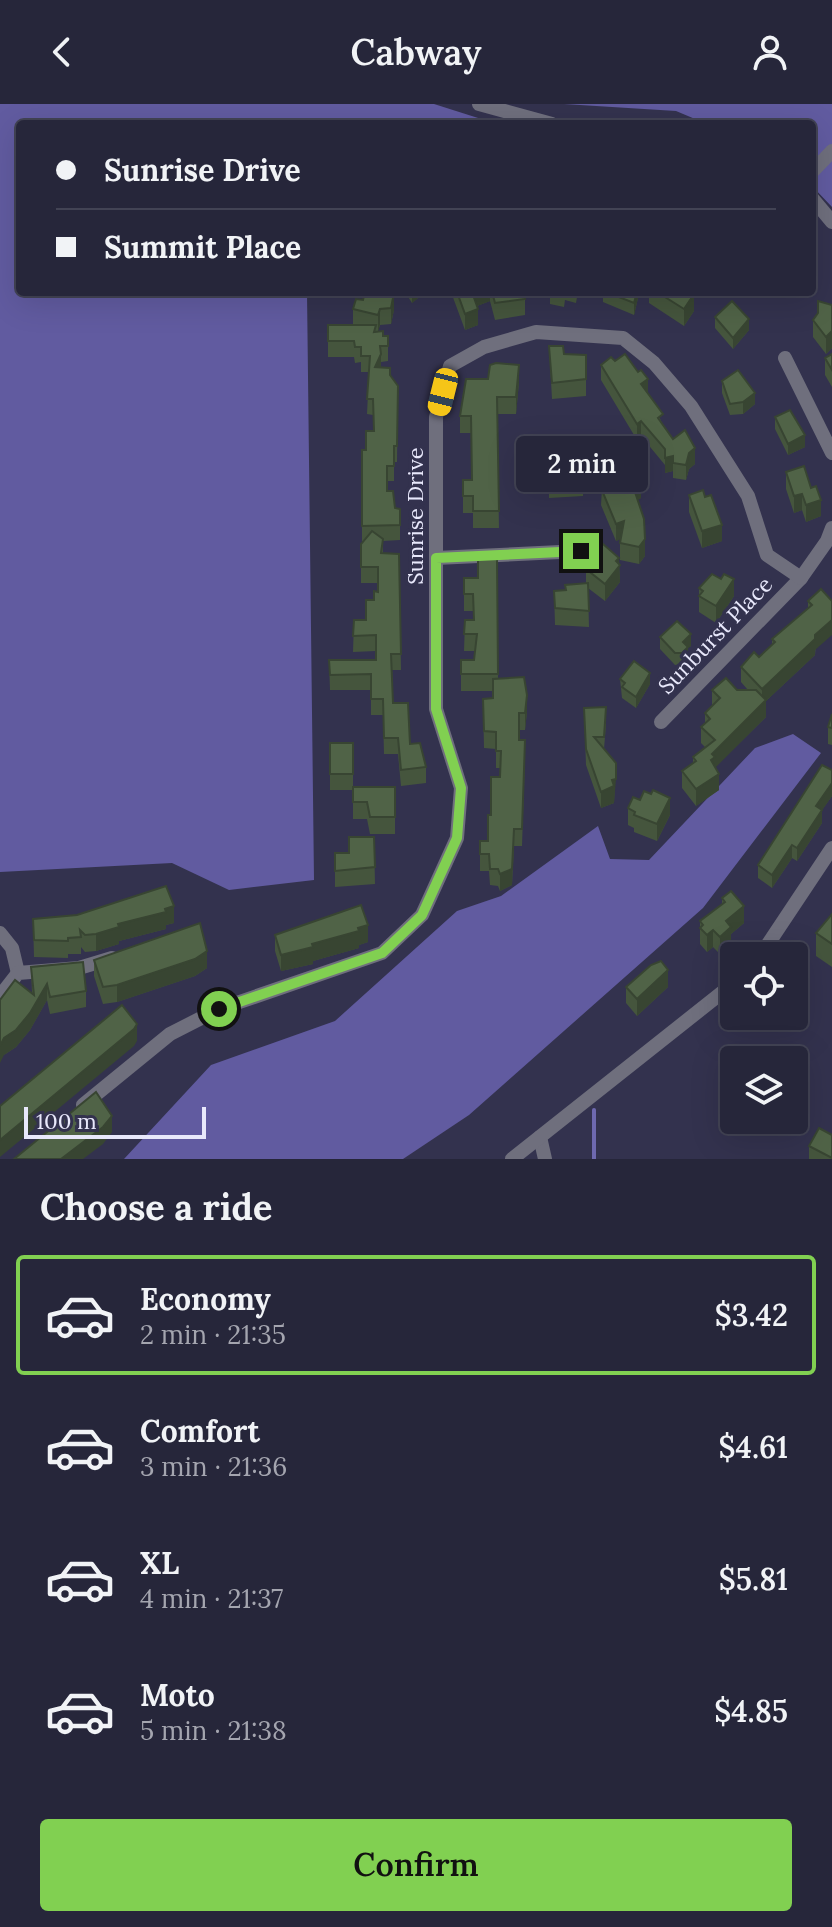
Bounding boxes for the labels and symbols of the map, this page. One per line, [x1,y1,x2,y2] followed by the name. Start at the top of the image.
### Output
[426,366,460,418] car
[515,435,647,491] callout: 2 min
[401,447,429,585] street label: Sunrise Drive
[563,533,599,569] route end
[652,570,778,700] street label: Sunburst Place
[201,991,237,1027] route start
[24,1103,206,1139] scale bar

